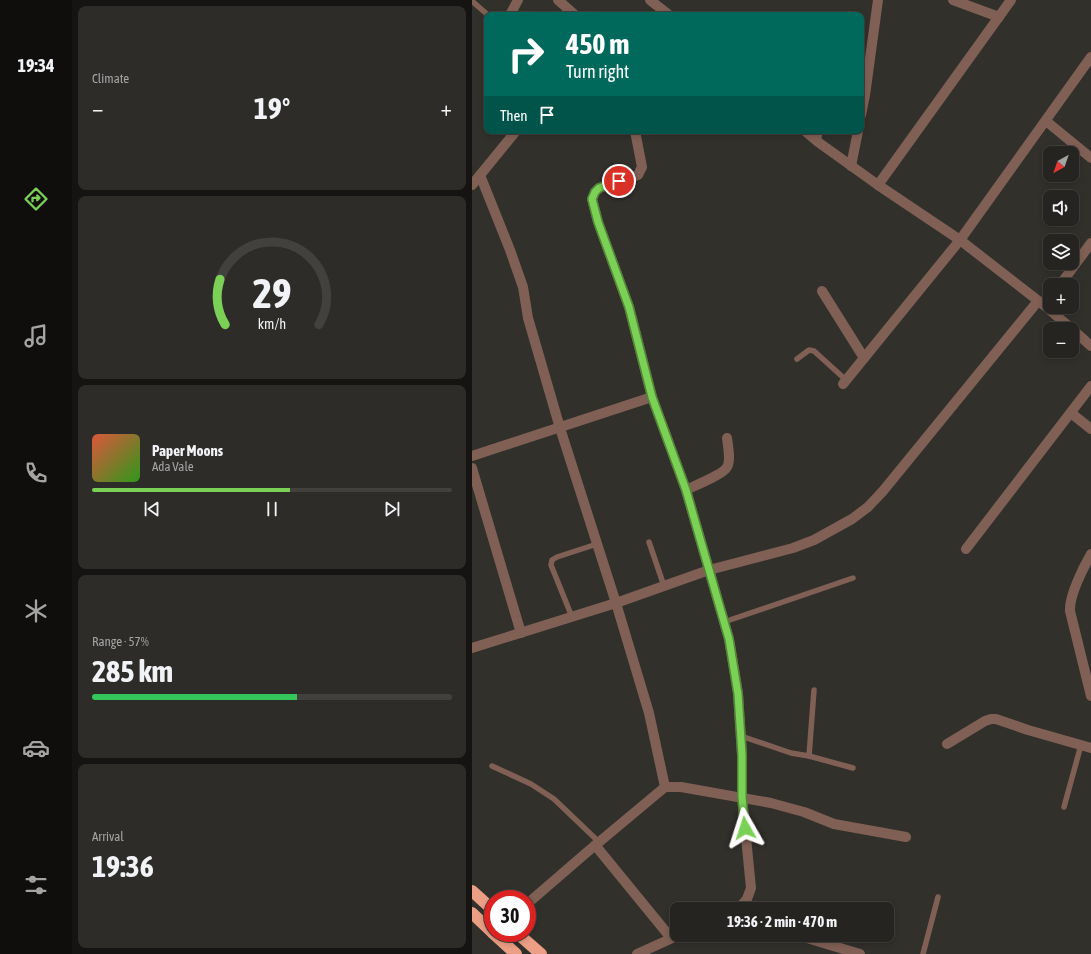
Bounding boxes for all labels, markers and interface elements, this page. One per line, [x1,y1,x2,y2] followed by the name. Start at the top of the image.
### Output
[500,28,552,80] icon: right
[566,28,629,60] text: 450 m
[17,55,55,76] text: 19:34
[566,61,629,82] text: Turn right
[92,71,129,86] text: Climate
[254,91,290,125] text: 19°
[92,95,103,121] text: −
[441,95,452,121] text: +
[536,104,558,126] icon: arrive
[500,107,528,124] text: Then
[1043,146,1079,182] north arrow
[1043,146,1079,358] map controls
[602,164,636,198] pin
[608,170,630,192] icon: arrive
[22,185,50,213] icon: directions
[1043,190,1079,226] button: sound
[1043,234,1079,270] button: layers
[252,269,292,317] text: 29
[1043,278,1079,314] button: +
[258,316,286,332] text: km/h
[22,322,50,350] icon: music
[1043,322,1079,358] button: −
[152,442,223,459] text: Paper Moons
[22,459,50,487] icon: phone
[152,459,194,474] text: Ada Vale
[141,498,163,520] icon: previous
[261,498,283,520] icon: pause
[381,498,403,520] icon: next
[22,597,50,625] icon: climate
[92,634,149,649] text: Range · 57%
[92,654,173,688] text: 285 km
[22,734,50,762] icon: car
[724,807,766,849] position arrow
[92,829,124,844] text: Arrival
[92,849,154,883] text: 19:36
[22,871,50,899] icon: filters
[484,890,536,942] speed limit sign: 30
[727,913,837,930] text: 19:36 · 2 min · 470 m

